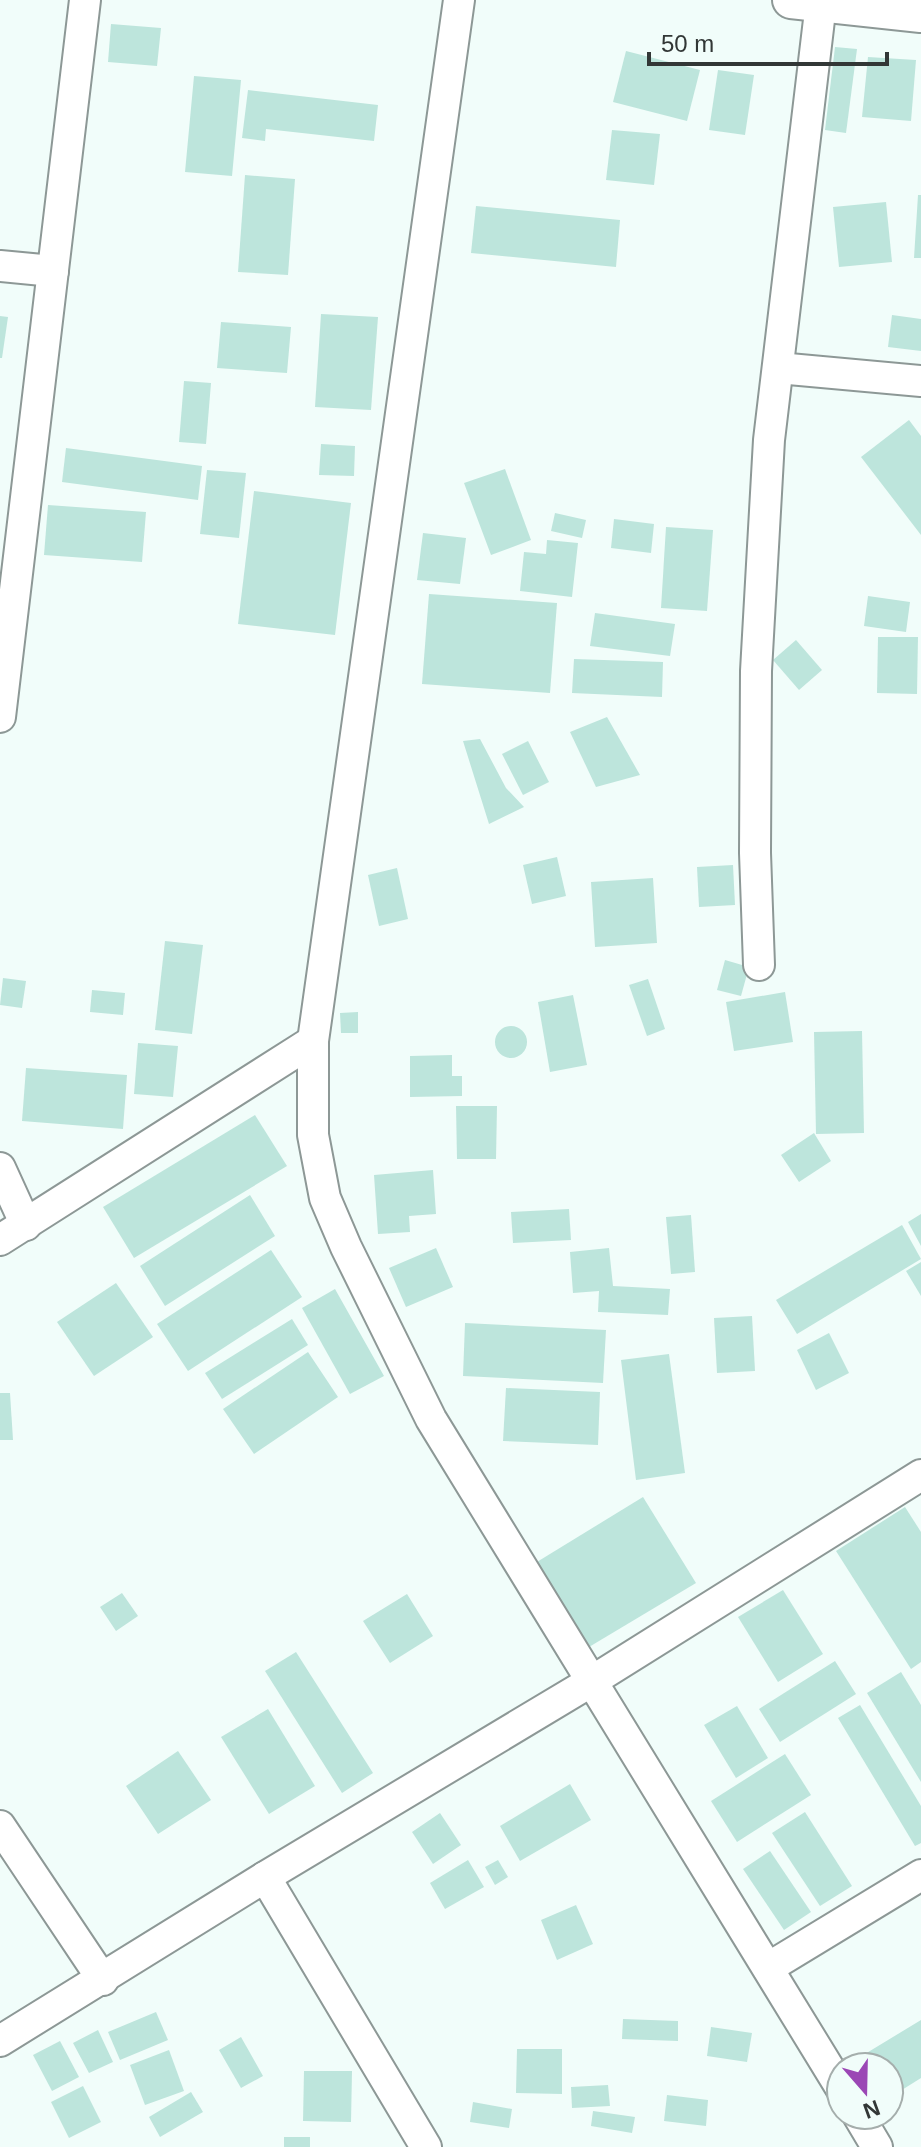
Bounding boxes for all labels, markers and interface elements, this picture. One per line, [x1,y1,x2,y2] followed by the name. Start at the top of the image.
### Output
[649,16,887,66] scale bar
[661,30,714,57] text: 50 m
[825,2051,905,2131] north arrow
[860,2095,883,2124] text: N

